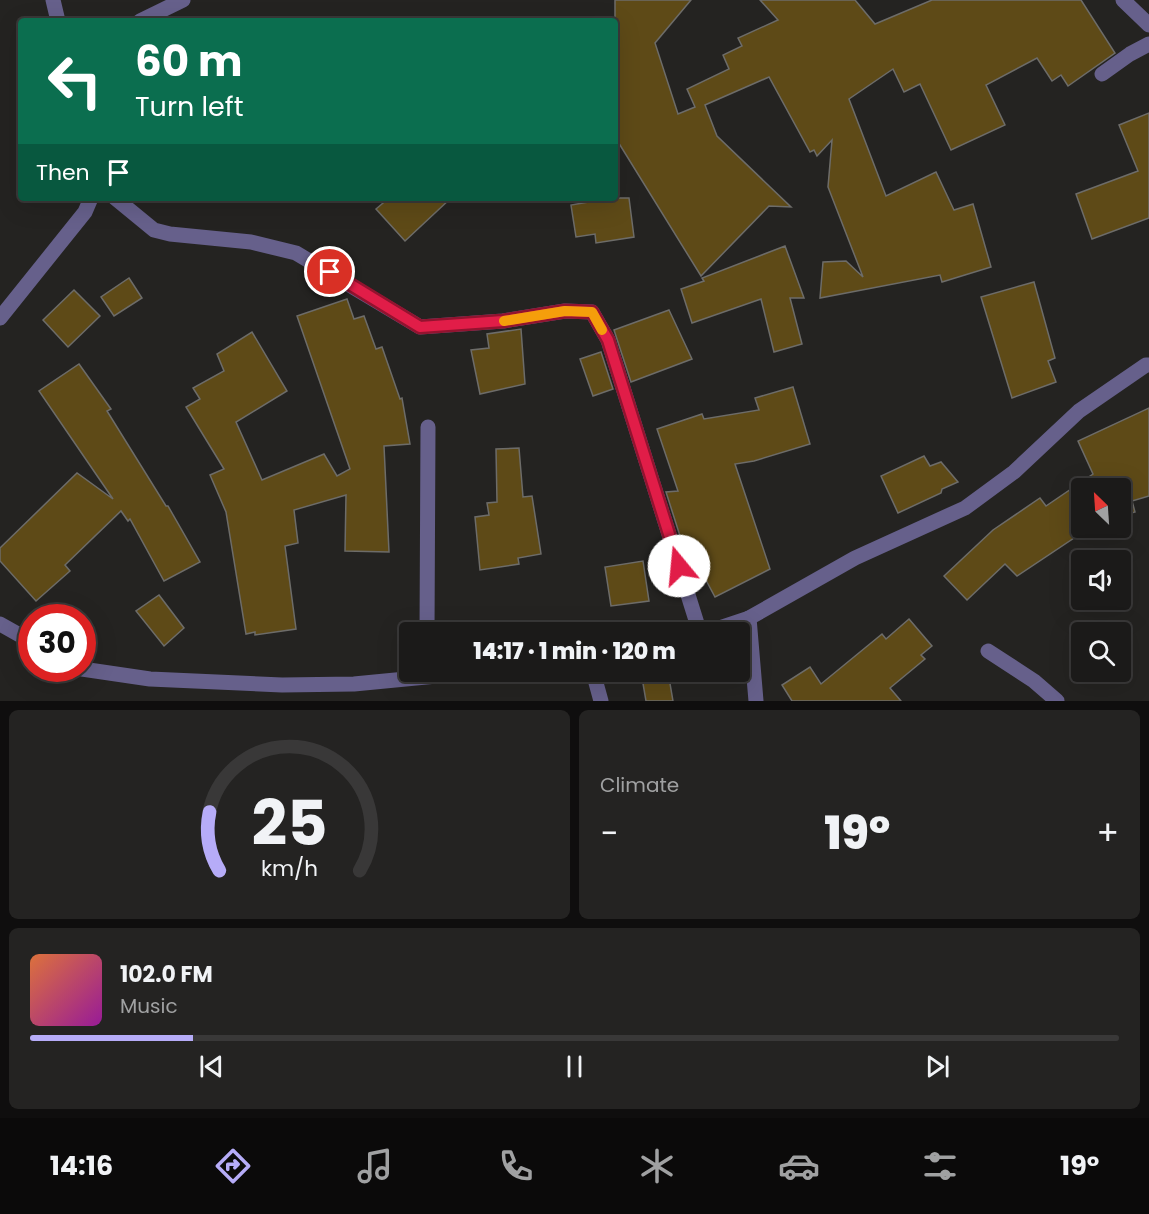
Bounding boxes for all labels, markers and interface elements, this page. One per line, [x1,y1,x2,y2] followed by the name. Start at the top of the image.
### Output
[135,32,243,91] text: 60 m
[36,42,114,120] icon: left
[135,88,244,125] text: Turn left
[102,156,135,189] icon: arrive
[36,157,90,188] text: Then
[304,246,355,297] pin
[313,255,346,288] icon: arrive
[1071,478,1131,538] north arrow
[1071,478,1131,682] map controls
[647,534,711,598] position arrow
[1071,550,1131,610] button: sound
[18,604,96,682] speed limit sign: 30
[1071,622,1131,682] button: search
[473,636,676,667] text: 14:17 · 1 min · 120 m
[600,771,679,799] text: Climate
[251,779,328,867] text: 25
[824,802,890,865] text: 19°
[600,810,618,857] text: −
[1096,810,1119,857] text: +
[261,854,318,885] text: km/h
[120,959,213,990] text: 102.0 FM
[120,992,178,1020] text: Music
[195,1050,228,1083] icon: previous
[558,1050,591,1083] icon: pause
[921,1050,954,1083] icon: next
[212,1145,254,1187] icon: directions
[354,1145,396,1187] icon: music
[495,1145,537,1187] icon: phone
[636,1145,678,1187] icon: climate
[778,1145,820,1187] icon: car
[919,1145,961,1187] icon: filters
[50,1147,113,1184] text: 14:16
[1060,1147,1099,1184] text: 19°

